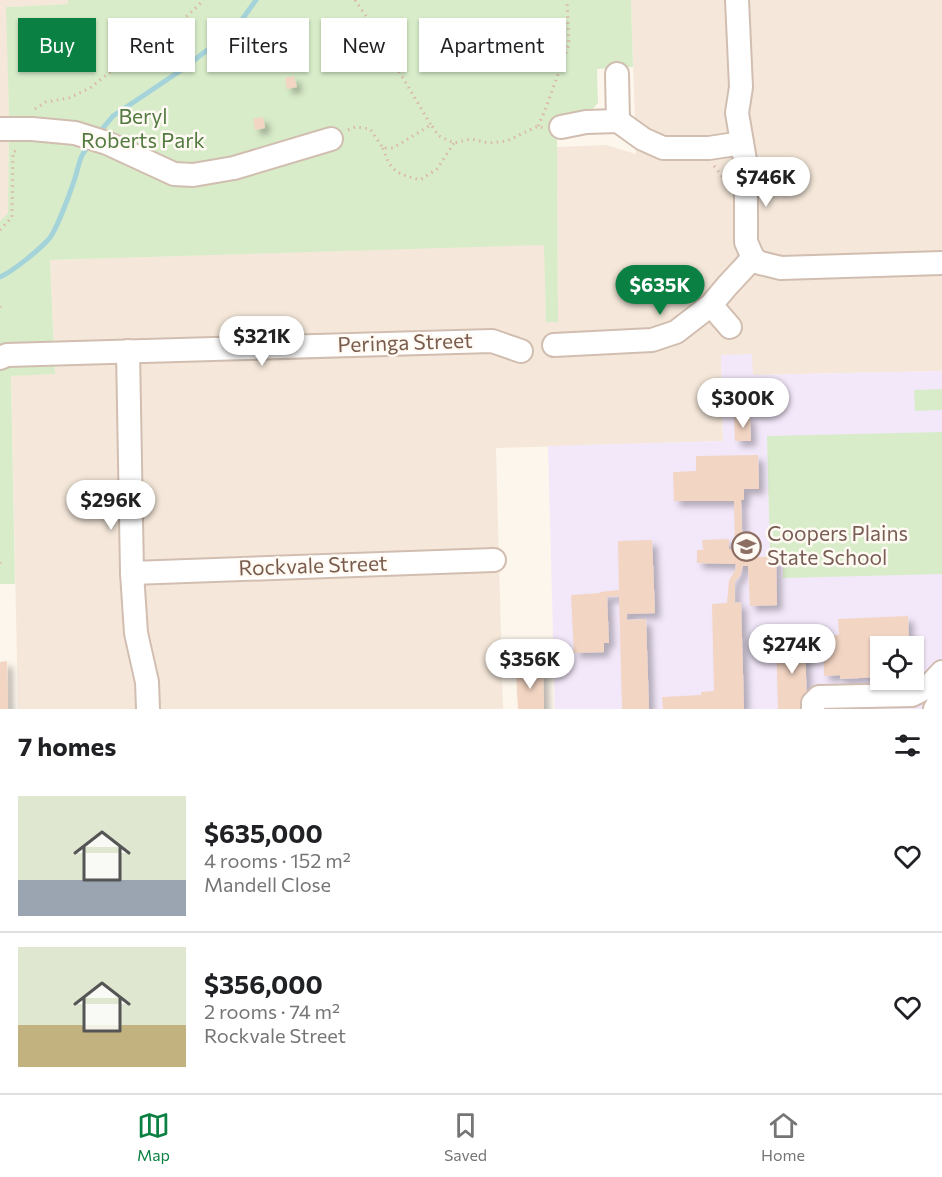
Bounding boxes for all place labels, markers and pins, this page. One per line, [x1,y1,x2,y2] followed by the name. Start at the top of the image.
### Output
[724,157,808,208] pin: $746K
[618,265,702,316] pin: $635K
[220,316,304,367] pin: $321K
[701,378,785,429] pin: $300K
[69,480,153,531] pin: $296K
[767,520,908,569] place label: Coopers Plains State School
[730,530,762,562] school or university icon: Coopers Plains State School
[750,624,834,675] pin: $274K
[488,639,572,690] pin: $356K

